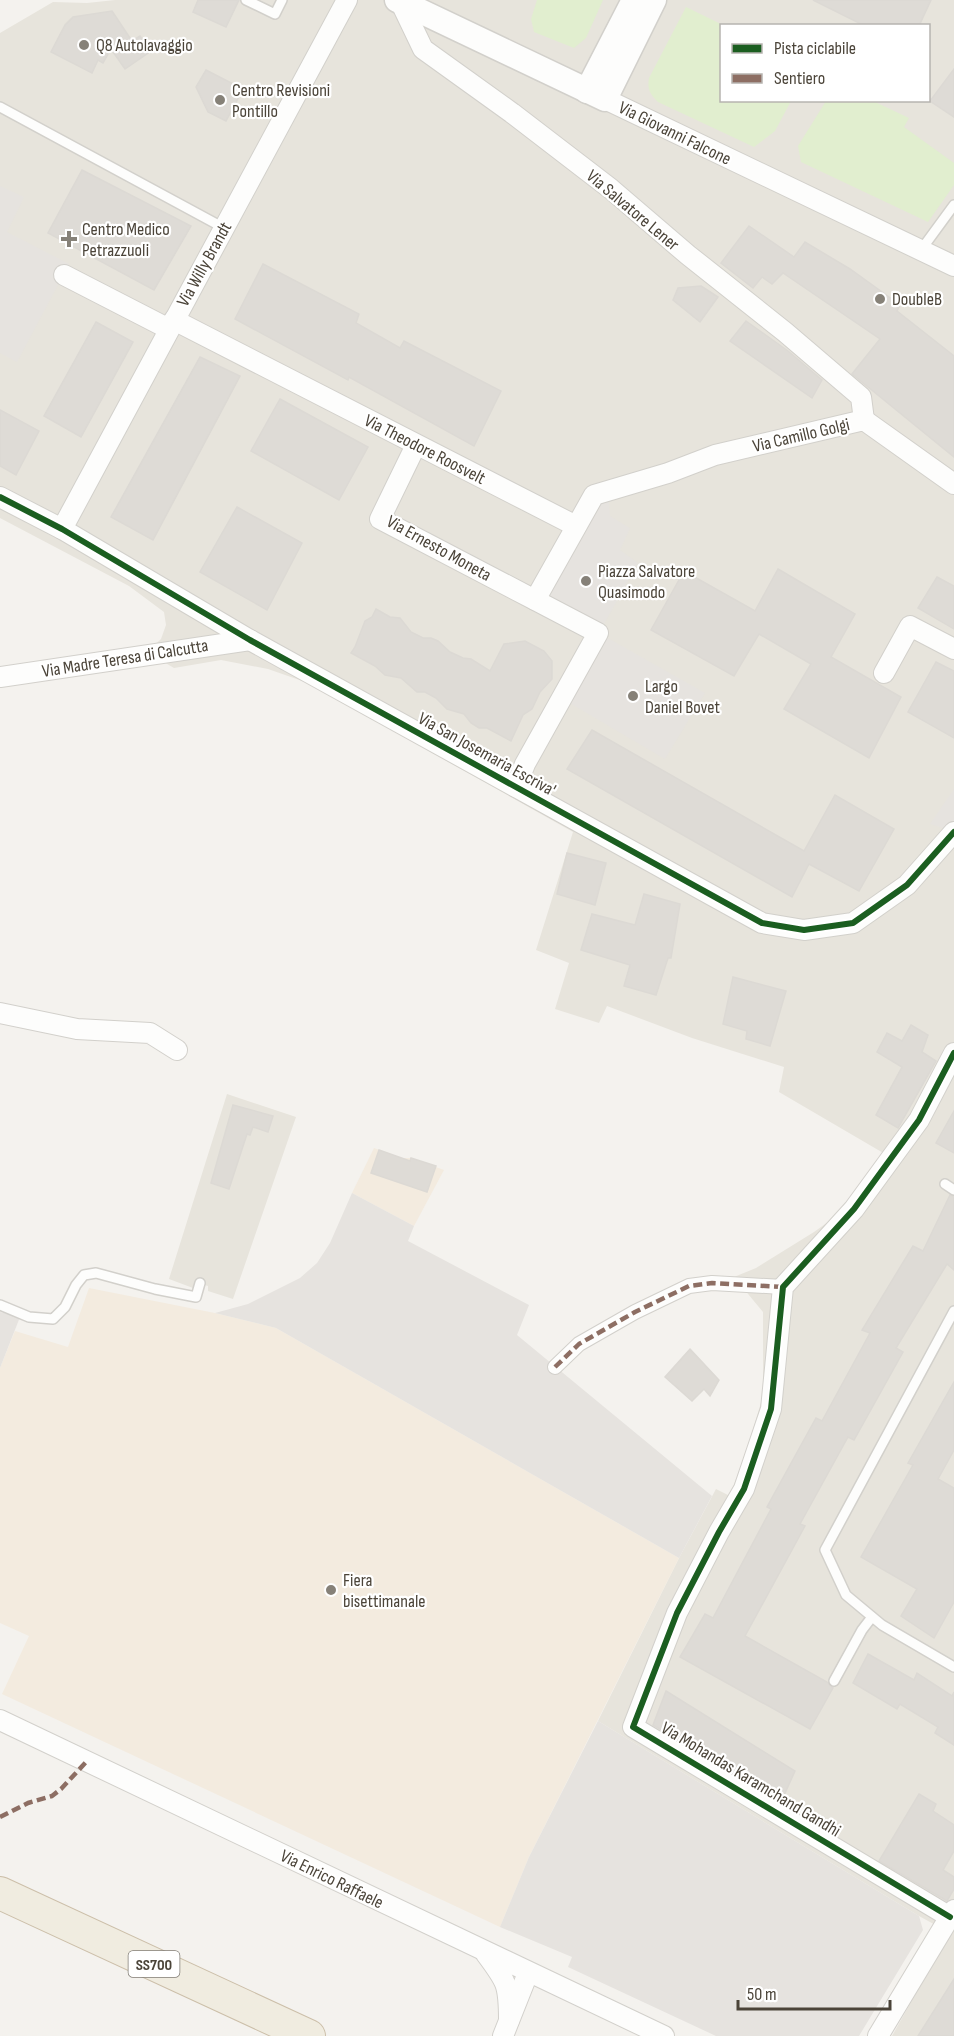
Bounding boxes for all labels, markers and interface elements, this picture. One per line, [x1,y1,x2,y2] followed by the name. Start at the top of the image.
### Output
[720,24,930,102] legend
[96,35,193,56] place label: Q8 Autolavaggio
[77,38,91,52] marker: Q8 Autolavaggio
[774,38,856,59] text: Pista ciclabile
[774,68,825,89] text: Sentiero
[232,80,330,122] place label: Centro Revisioni Pontillo
[213,93,227,107] marker: Centro Revisioni Pontillo
[615,97,734,170] street label: Via Giovanni Falcone
[582,166,683,255] street label: Via Salvatore Lener
[173,218,236,310] street label: Via Willy Brandt
[82,219,170,261] place label: Centro Medico Petrazzuoli
[60,230,78,248] marker: Centro Medico Petrazzuoli
[892,289,942,310] place label: DoubleB
[873,292,887,306] marker: DoubleB
[361,410,489,489] street label: Via Theodore Roosvelt
[751,414,852,457] street label: Via Camillo Golgi
[383,511,495,586] street label: Via Ernesto Moneta
[598,561,695,603] place label: Piazza Salvatore Quasimodo
[579,574,593,588] marker: Piazza Salvatore Quasimodo
[40,635,210,682] street label: Via Madre Teresa di Calcutta
[645,676,720,718] place label: Largo Daniel Bovet
[626,689,640,703] marker: Largo Daniel Bovet
[414,708,559,801] street label: Via San Josemaria Escriva'
[343,1570,425,1612] place label: Fiera bisettimanale
[324,1583,338,1597] marker: Fiera bisettimanale
[657,1717,844,1841] street label: Via Mohandas Karamchand Gandhi
[277,1845,387,1913] street label: Via Enrico Raffaele
[128,1951,180,1977] road number: SS700
[738,1973,890,2011] scale bar
[747,1984,777,2005] text: 50 m

